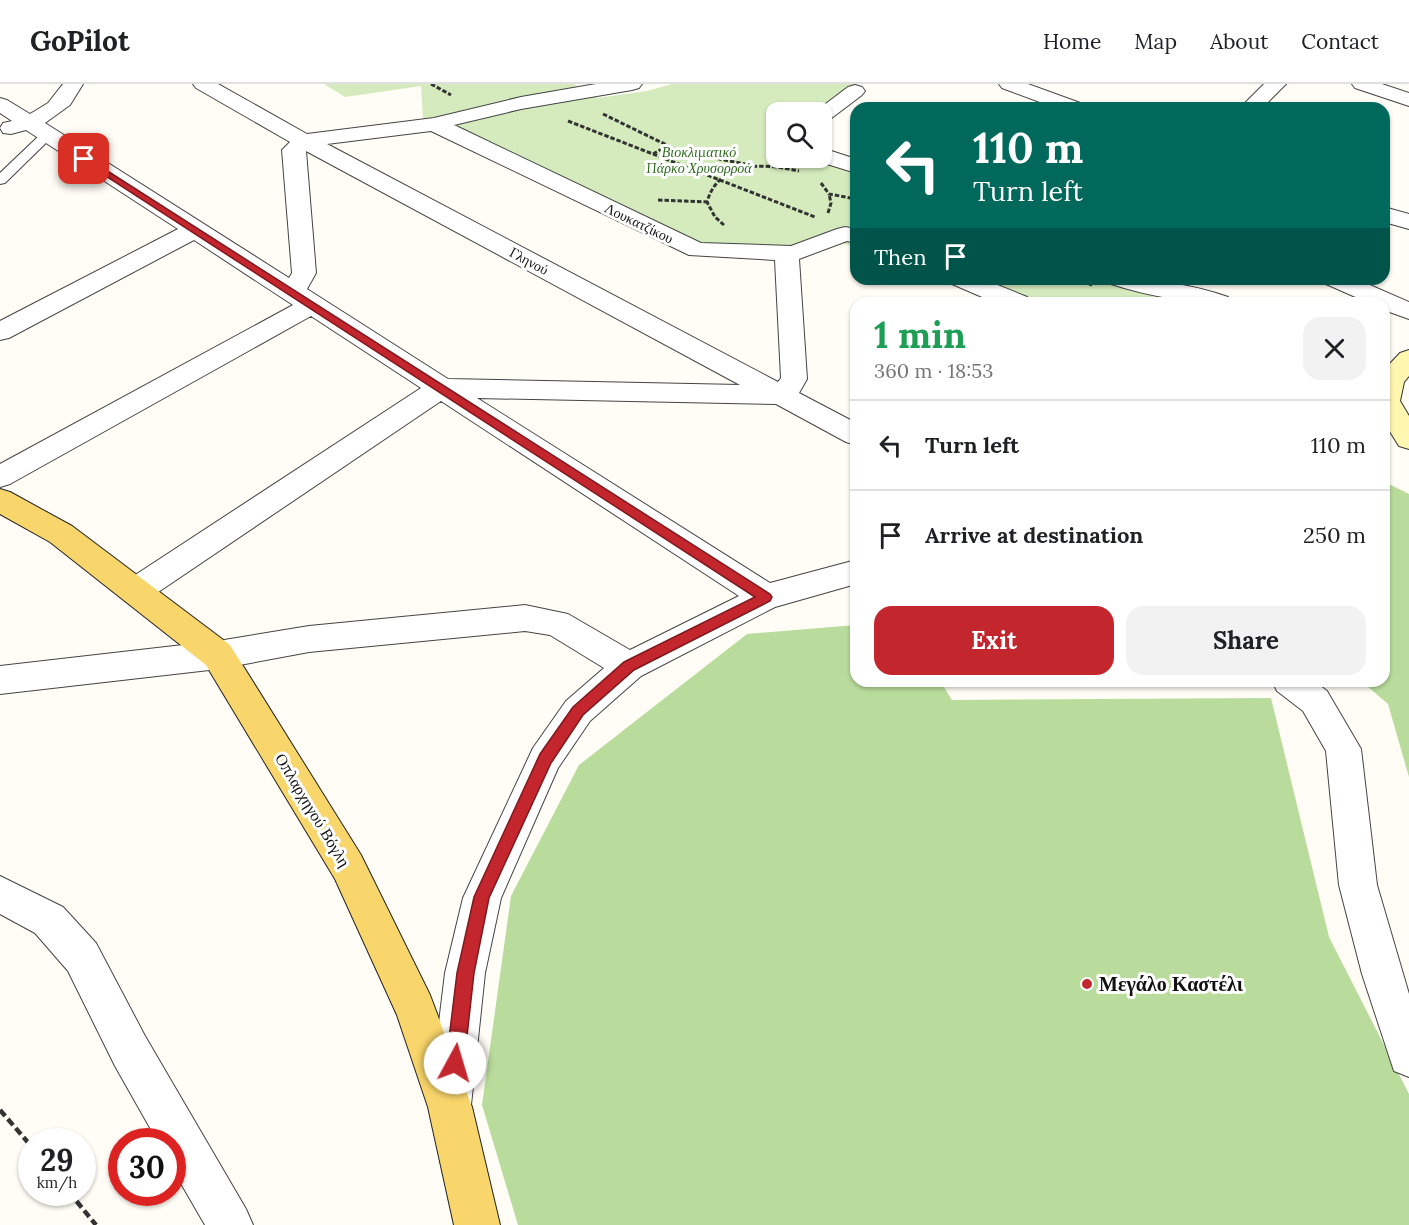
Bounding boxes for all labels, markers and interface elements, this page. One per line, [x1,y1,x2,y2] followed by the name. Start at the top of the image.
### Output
[30,23,129,59] text: GoPilot
[1043,28,1101,55] text: Home
[1134,28,1177,55] text: Map
[1210,28,1268,55] text: About
[1301,28,1379,55] text: Contact
[766,102,832,168] map controls
[766,102,832,168] button: search
[973,121,1084,175] text: 110 m
[874,126,952,204] icon: left
[58,133,109,184] pin
[67,142,100,175] icon: arrive
[646,143,752,177] park label: Βιοκλιματικό Πάρκο Χρυσορροά
[973,174,1083,208] text: Turn left
[602,199,676,247] street label: Λουκατζίκου
[939,240,972,273] icon: arrive
[506,243,552,279] street label: Γληνού
[874,243,927,271] text: Then
[874,312,966,358] text: 1 min
[1303,317,1366,380] button: close
[874,358,993,383] text: 360 m · 18:53
[874,429,907,462] icon: left
[925,431,1019,459] text: Turn left
[1311,431,1366,459] text: 110 m
[874,519,907,552] icon: arrive
[925,521,1143,549] text: Arrive at destination
[1303,521,1366,549] text: 250 m
[874,606,1114,675] button: Exit
[1126,606,1366,675] button: Share
[271,749,355,871] street label: Οπλαρχηγού Βόγλη
[1099,971,1244,996] place label: Μεγάλο Καστέλι
[1080,977,1094,991] marker: Μεγάλο Καστέλι
[423,1031,487,1095] position arrow
[108,1128,186,1206] speed limit sign: 30
[40,1141,74,1179] text: 29
[37,1173,77,1192] text: km/h

